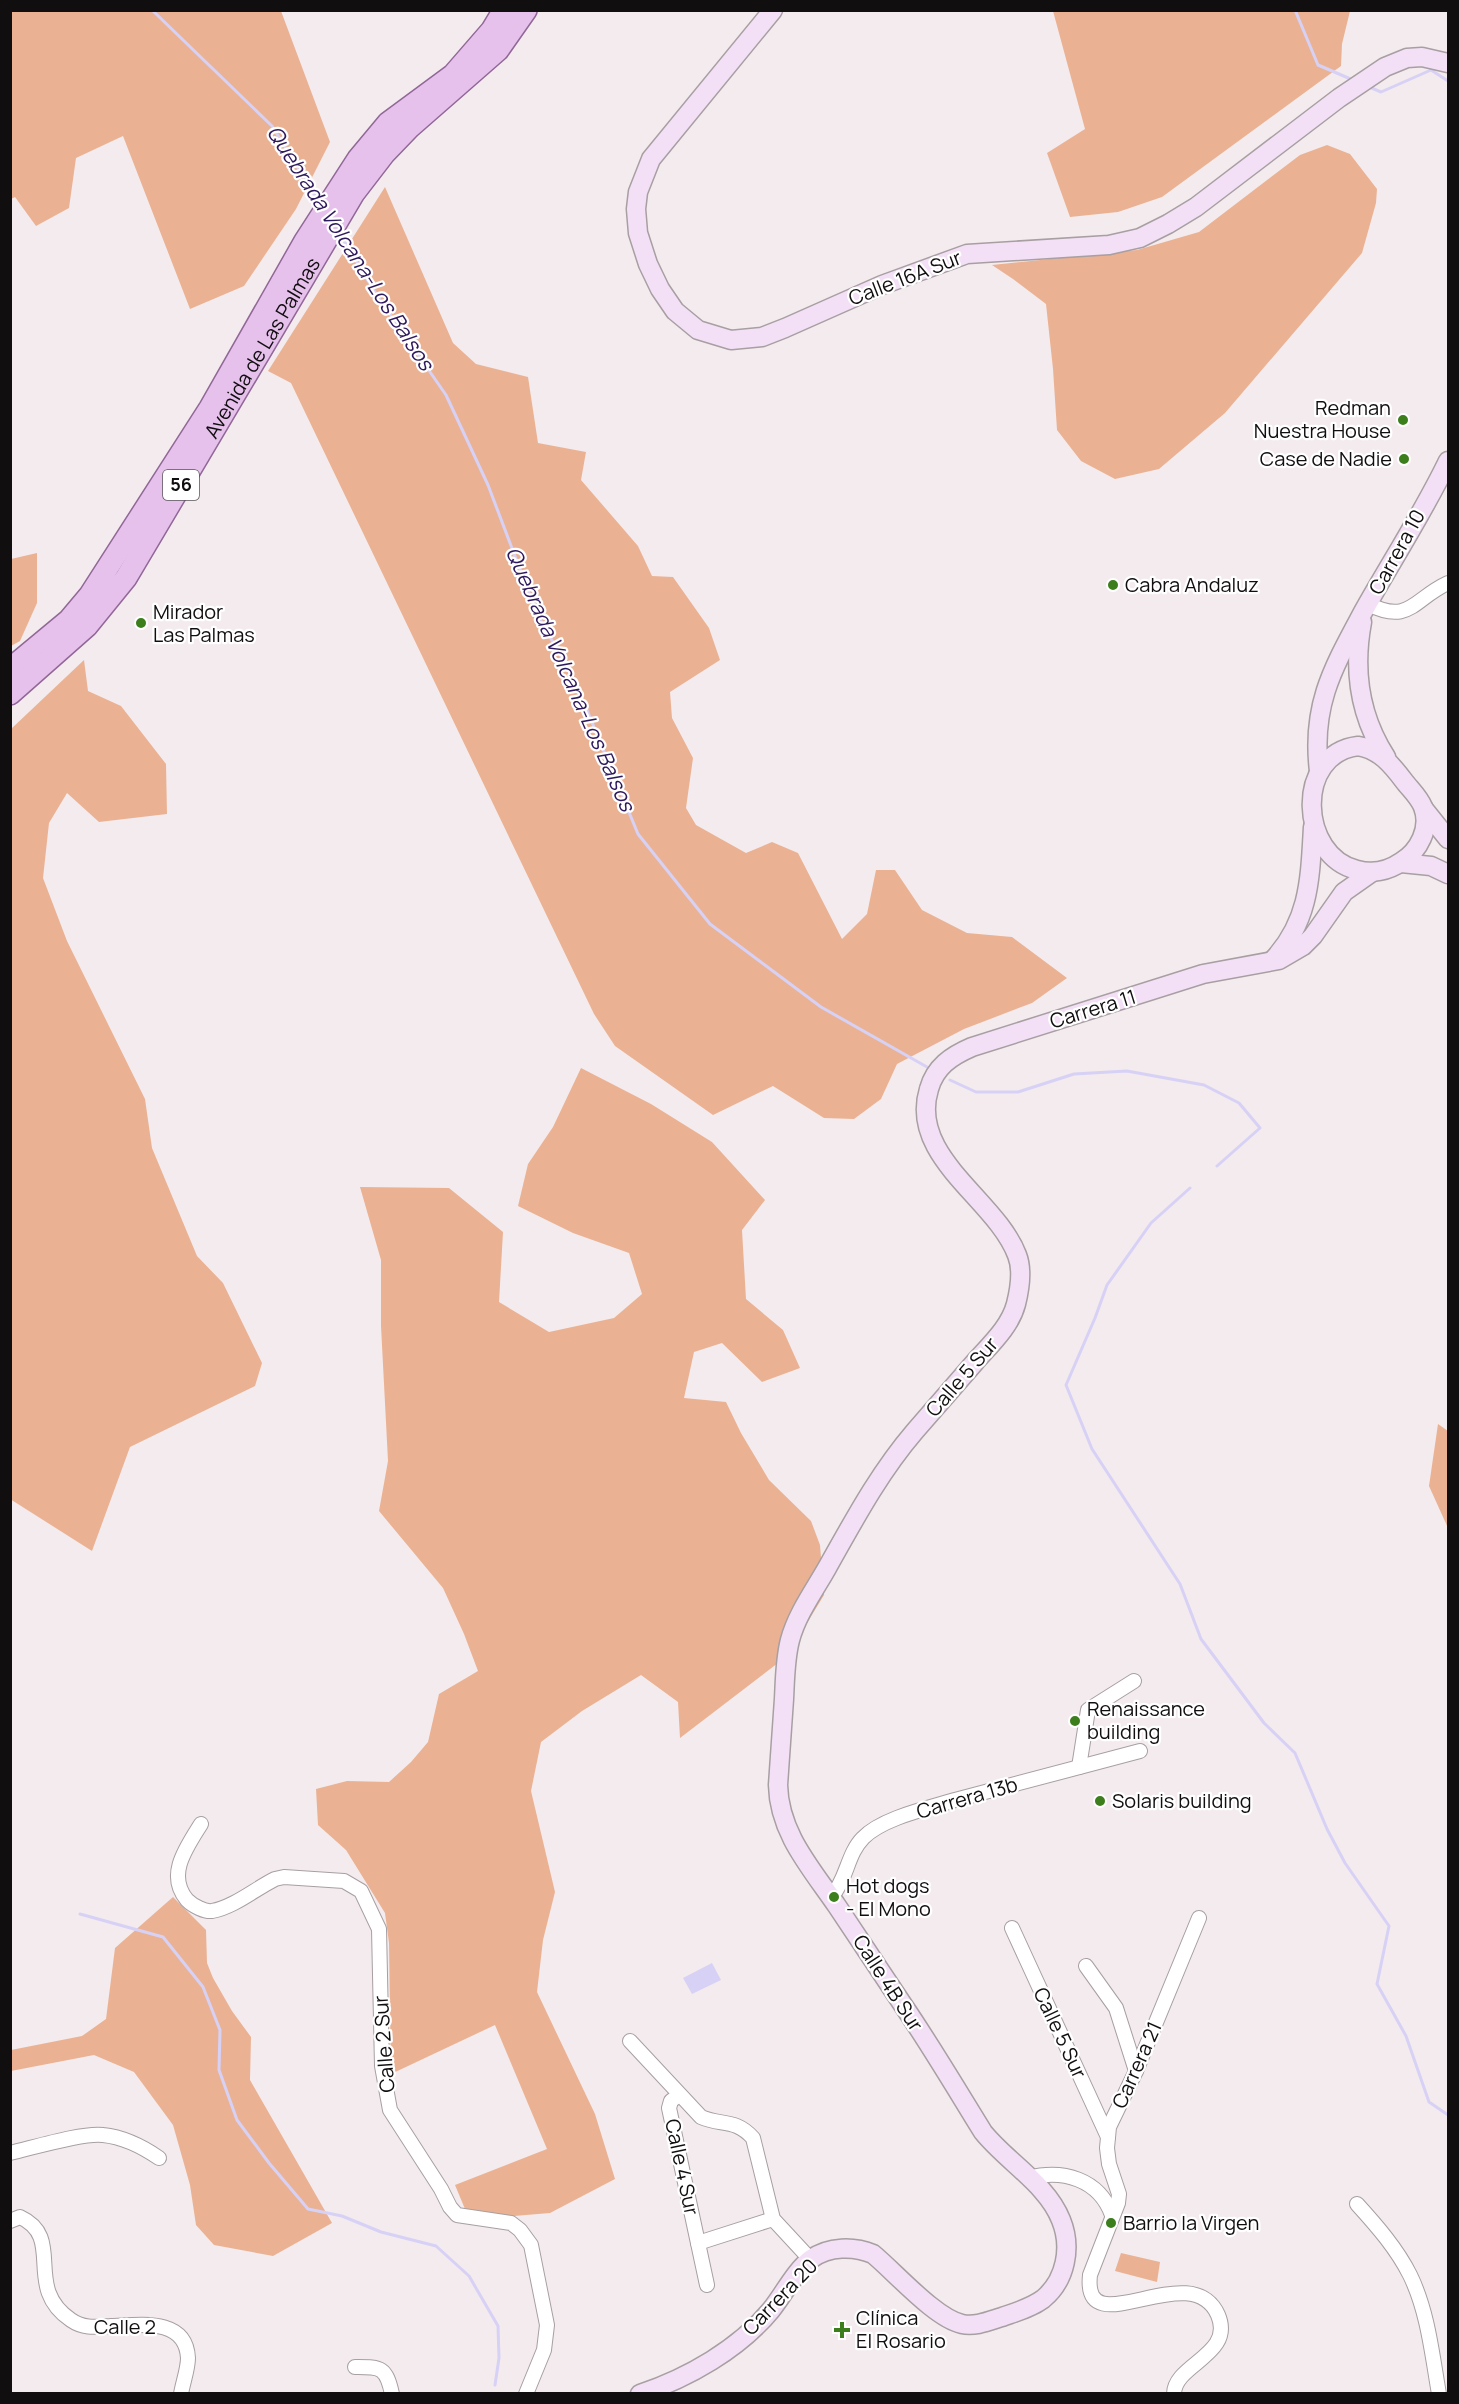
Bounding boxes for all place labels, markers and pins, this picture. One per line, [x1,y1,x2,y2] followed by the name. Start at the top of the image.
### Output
[1254,394,1391,444] place label: Redman Nuestra House
[1396,413,1410,427] marker: Redman Nuestra House
[1260,445,1392,472] place label: Case de Nadie
[1397,452,1411,466] marker: Case de Nadie
[1125,571,1259,598] place label: Cabra Andaluz
[1106,578,1120,592] marker: Cabra Andaluz
[153,598,255,648] place label: Mirador Las Palmas
[134,616,148,630] marker: Mirador Las Palmas
[1087,1695,1205,1745] place label: Renaissance building
[1068,1714,1082,1728] marker: Renaissance building
[1112,1787,1252,1814] place label: Solaris building
[1093,1794,1107,1808] marker: Solaris building
[846,1872,931,1922] place label: Hot dogs - El Mono
[827,1890,841,1904] marker: Hot dogs - El Mono
[1123,2209,1259,2236] place label: Barrio la Virgen
[1104,2216,1118,2230] marker: Barrio la Virgen
[856,2304,946,2354] place label: Clínica El Rosario
[833,2321,851,2339] marker: Clínica El Rosario

